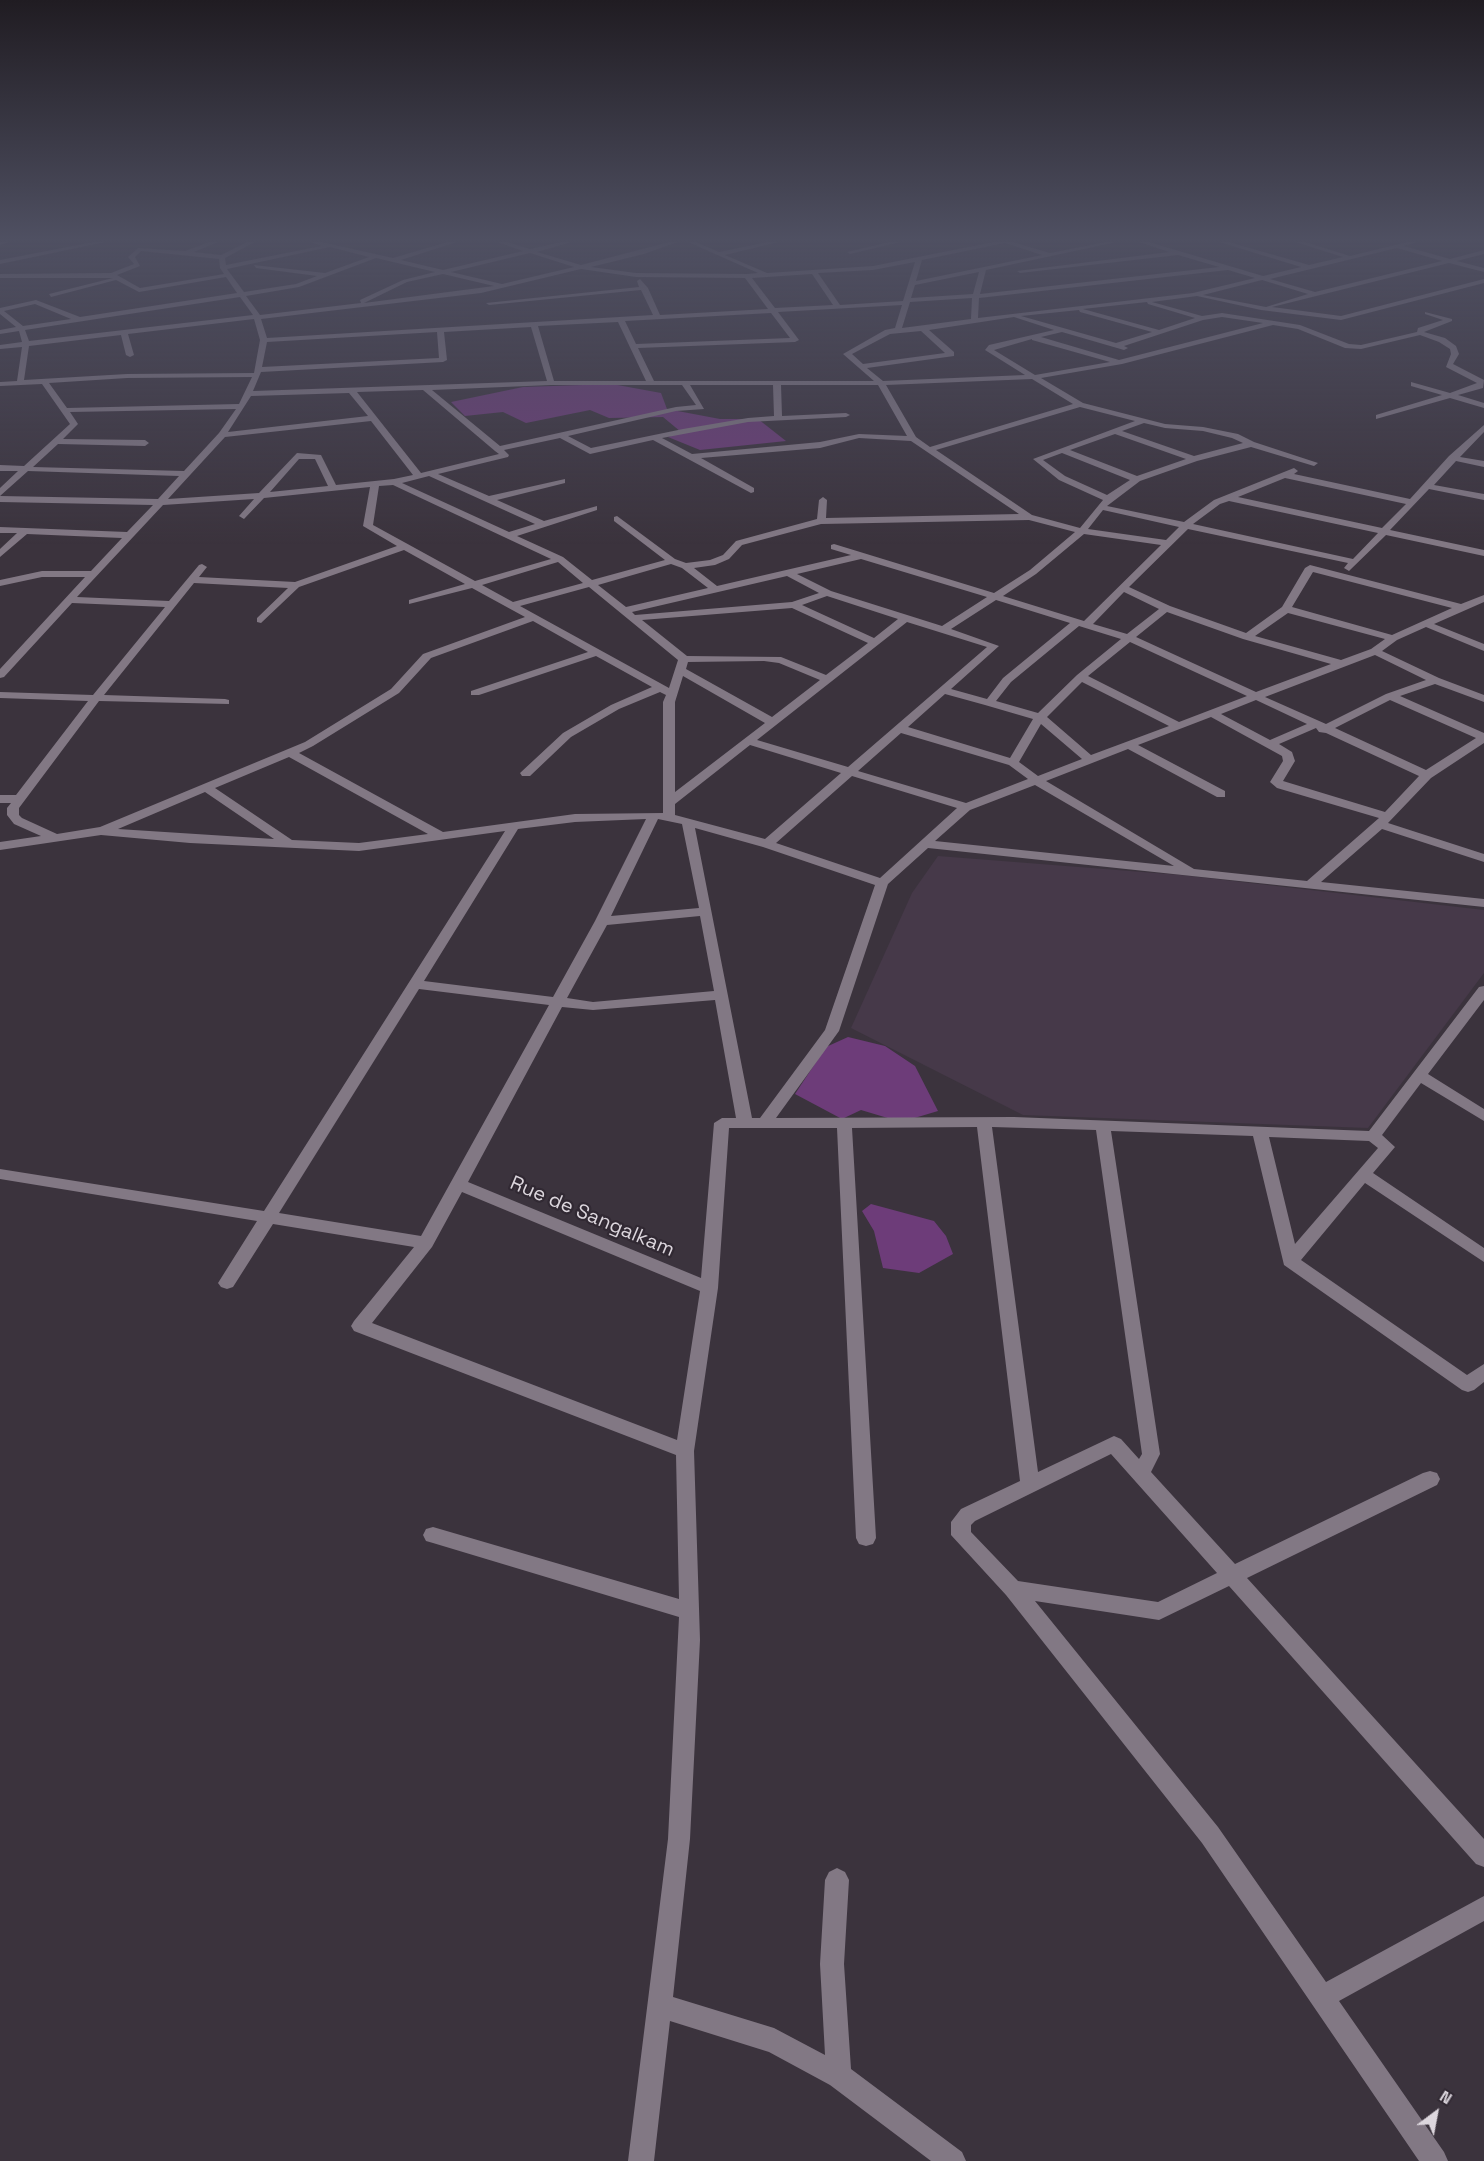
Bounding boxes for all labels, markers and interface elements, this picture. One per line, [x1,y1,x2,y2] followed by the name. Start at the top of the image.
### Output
[506,1172,678,1262] street label: Rue de Sangalkam
[1406,2083,1466,2143] north arrow
[1436,2086,1456,2109] text: N

